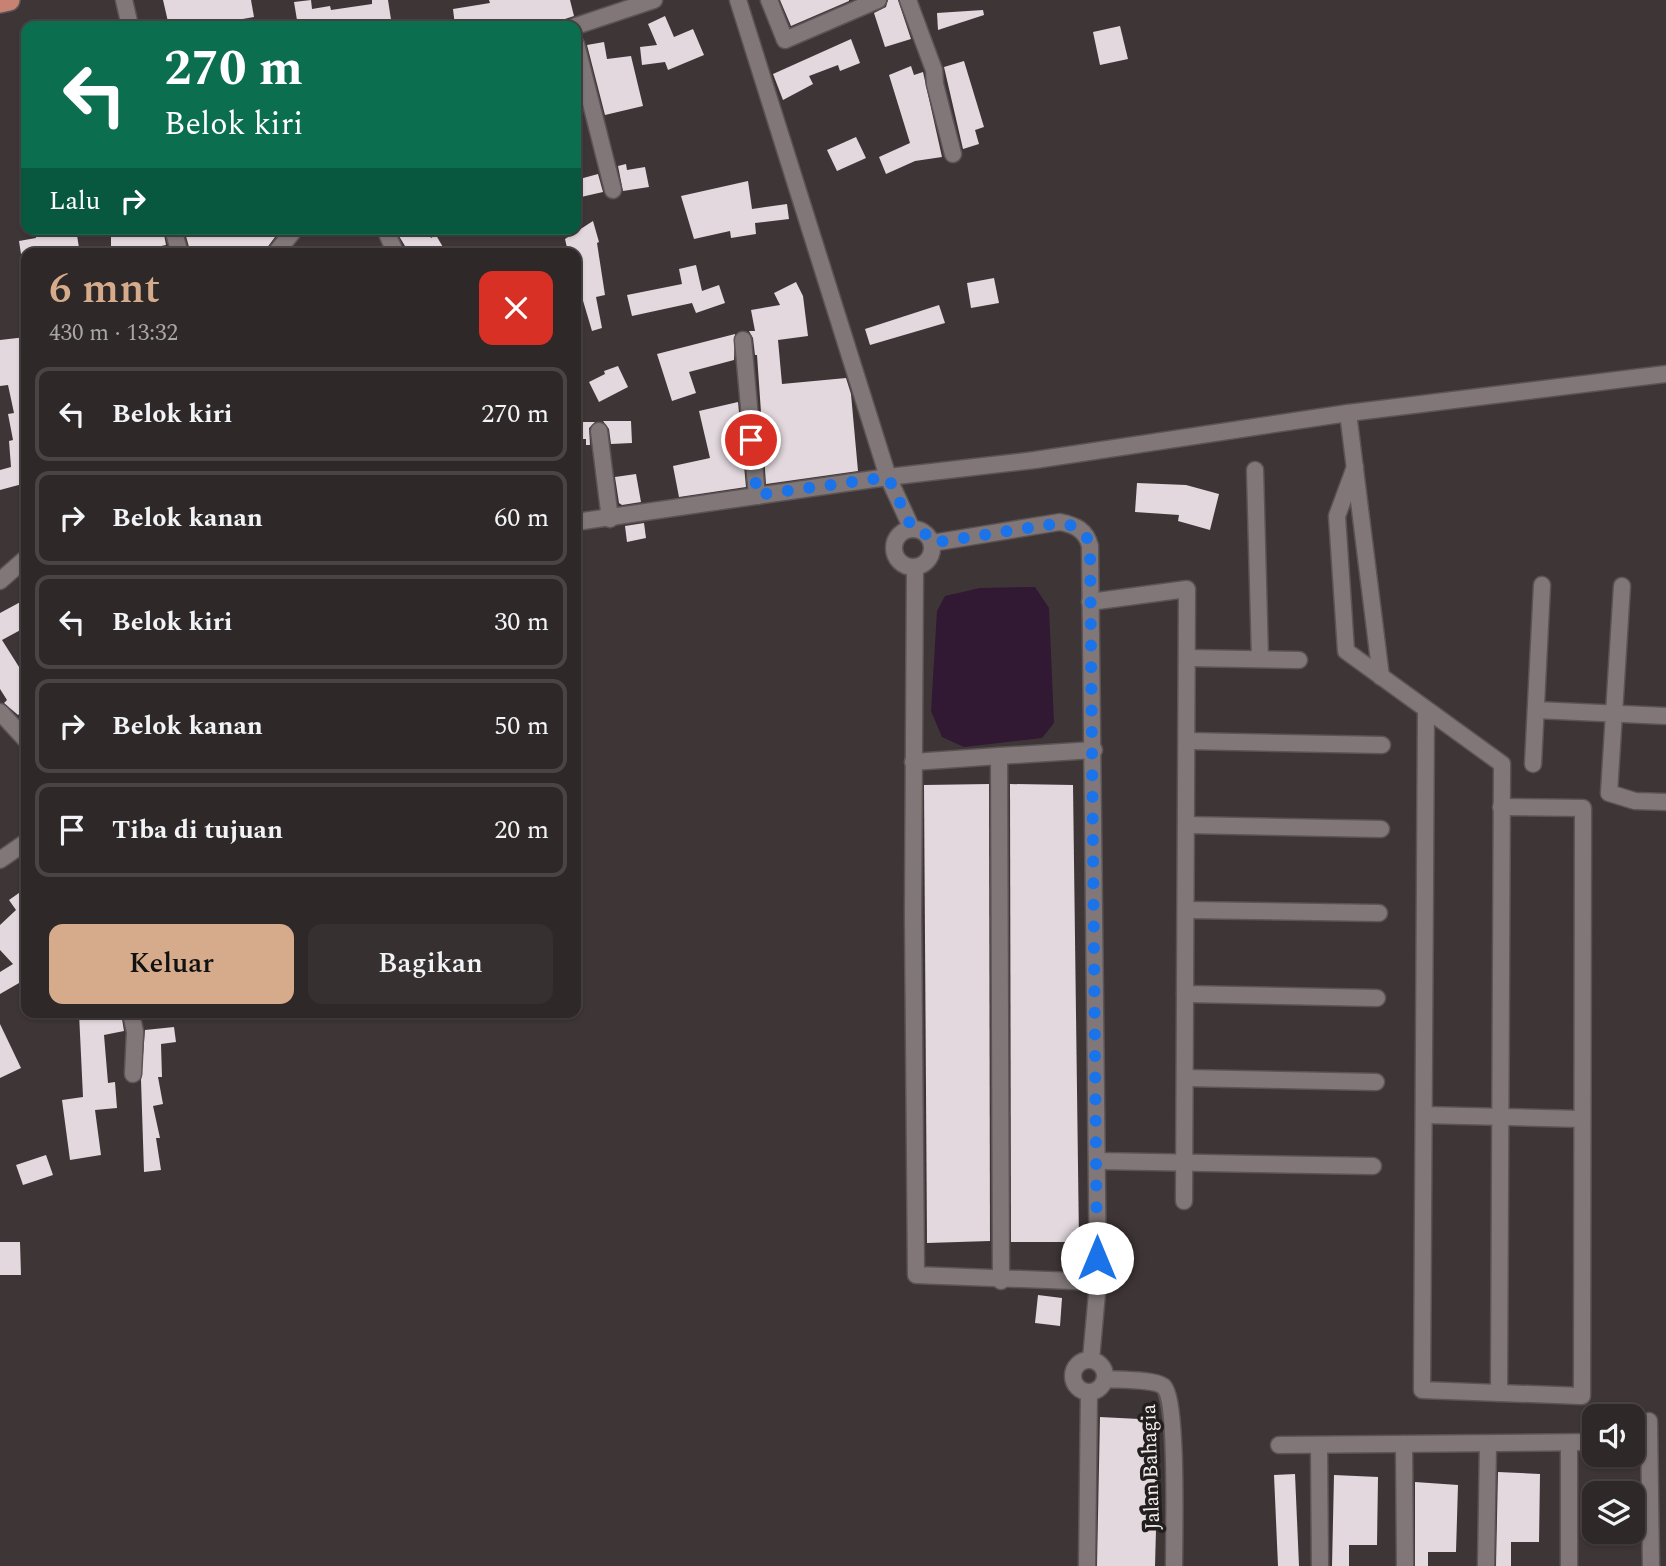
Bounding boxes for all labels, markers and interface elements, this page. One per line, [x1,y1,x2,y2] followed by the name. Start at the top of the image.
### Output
[164,32,303,107] text: 270 m
[49,49,140,140] icon: left
[164,100,303,149] text: Belok kiri
[49,181,100,221] text: Lalu
[114,182,152,220] icon: right
[49,258,160,321] text: 6 mnt
[479,271,553,345] button: close
[49,316,178,351] text: 430 m · 13:32
[112,394,232,434] text: Belok kiri
[481,394,549,434] text: 270 m
[53,395,91,433] icon: left
[721,410,781,470] pin
[732,421,770,459] icon: arrive
[112,498,263,538] text: Belok kanan
[494,498,549,538] text: 60 m
[53,499,91,537] icon: right
[112,602,232,642] text: Belok kiri
[494,602,549,642] text: 30 m
[53,603,91,641] icon: left
[112,706,263,746] text: Belok kanan
[494,706,549,746] text: 50 m
[53,707,91,745] icon: right
[112,810,283,850] text: Tiba di tujuan
[494,810,549,850] text: 20 m
[53,811,91,849] icon: arrive
[49,924,294,1004] button: Keluar
[308,924,553,1004] button: Bagikan
[1060,1221,1134,1295] position arrow
[1133,1403,1169,1531] street label: Jalan Bahagia
[1582,1404,1645,1544] map controls
[1582,1404,1645,1467] button: sound
[1582,1481,1645,1544] button: layers

